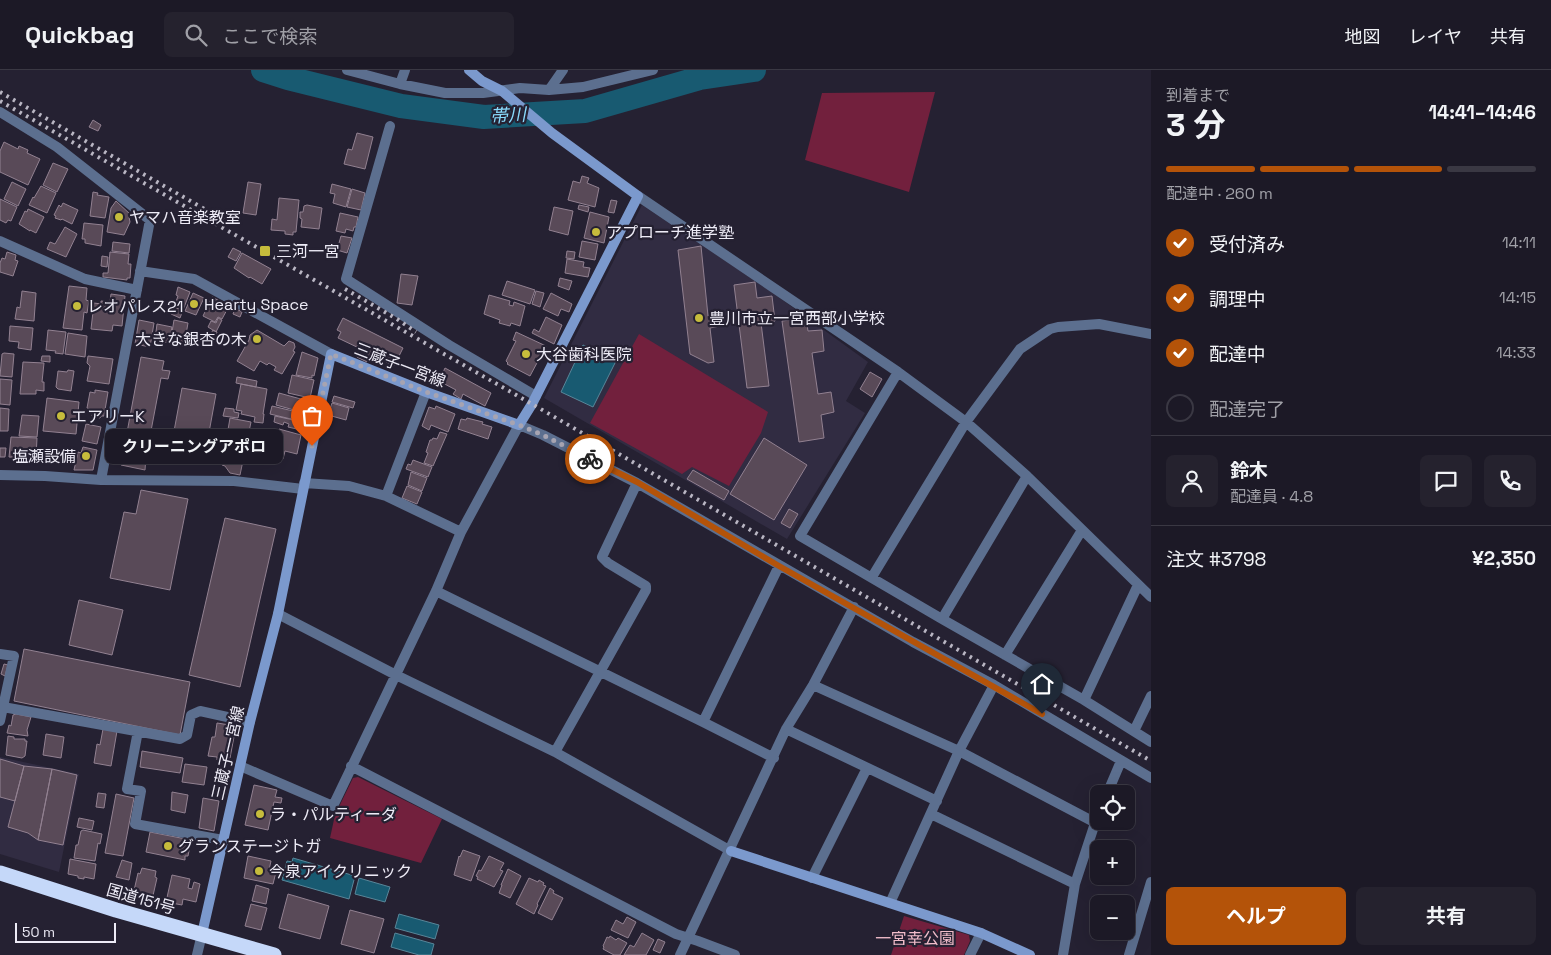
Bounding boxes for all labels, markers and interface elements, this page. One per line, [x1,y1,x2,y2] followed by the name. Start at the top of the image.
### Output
[164,12,514,57] search box
[25,19,134,50] text: Quickbag
[182,21,210,49] icon: search
[222,24,317,49] text: ここで検索
[1345,25,1381,48] text: 地図
[1409,25,1462,48] text: レイヤ
[1490,25,1526,48] text: 共有
[1166,85,1230,106] text: 到着まで
[1428,100,1536,125] text: 14:41–14:46
[489,102,529,127] water label: 帯川
[1166,105,1226,145] text: 3 分
[1166,183,1273,204] text: 配達中 · 260 m
[129,207,241,228] place label: ヤマハ音楽教室
[113,211,125,223] marker: ヤマハ音楽教室
[606,222,734,243] place label: アプローチ進学塾
[590,226,602,238] marker: アプローチ進学塾
[1166,229,1194,257] icon: check
[1209,232,1285,257] text: 受付済み
[1502,232,1536,253] text: 14:11
[276,241,340,262] place label: 三河一宮
[258,244,272,258] marker: 三河一宮
[1166,284,1194,312] icon: check
[1209,287,1266,312] text: 調理中
[1499,287,1536,308] text: 14:15
[204,294,309,315] place label: Hearty Space
[87,296,183,317] place label: レオパレス21
[188,298,200,310] marker: Hearty Space
[71,300,83,312] marker: レオパレス21
[709,308,885,329] place label: 豊川市立一宮西部小学校
[693,312,705,324] marker: 豊川市立一宮西部小学校
[135,329,247,350] place label: 大きな銀杏の木
[251,333,263,345] marker: 大きな銀杏の木
[351,338,449,392] street label: 三蔵子一宮線
[1166,339,1194,367] icon: check
[1209,342,1266,367] text: 配達中
[1496,342,1536,363] text: 14:33
[536,344,632,365] place label: 大谷歯科医院
[520,348,532,360] marker: 大谷歯科医院
[291,395,333,446] pin
[1209,397,1285,422] text: 配達完了
[298,402,326,430] icon: bag
[71,406,145,427] place label: エアリーK
[55,410,67,422] marker: エアリーK
[104,428,282,464] callout: クリーニングアポロ
[565,434,615,484] courier
[122,436,266,457] text: クリーニングアポロ
[576,445,604,473] icon: bike
[12,446,76,467] place label: 塩瀬設備
[80,450,92,462] marker: 塩瀬設備
[1166,455,1218,507] button: person
[1420,455,1472,507] button: chat
[1484,455,1536,507] button: phone
[1230,458,1268,483] text: 鈴木
[1230,486,1313,507] text: 配達員 · 4.8
[1472,546,1536,571] text: ¥2,350
[1166,547,1266,572] text: 注文 #3798
[1021,663,1063,714] pin
[1028,670,1056,698] icon: home
[207,704,249,802] street label: 三蔵子一宮線
[1090,785,1135,940] map controls
[1090,785,1135,830] button: locate
[270,804,397,825] place label: ラ・パルティーダ
[254,808,266,820] marker: ラ・パルティーダ
[178,836,321,857] place label: グランステージトガ
[162,840,174,852] marker: グランステージトガ
[1090,840,1135,885] button: +
[269,861,412,882] place label: 今泉アイクリニック
[253,865,265,877] marker: 今泉アイクリニック
[104,879,178,919] street label: 国道151号
[1166,887,1346,945] button: ヘルプ
[1356,887,1536,945] button: 共有
[1090,895,1135,940] button: −
[15,920,116,943] scale bar
[22,923,55,941] text: 50 m
[875,928,955,949] park label: 一宮幸公園

